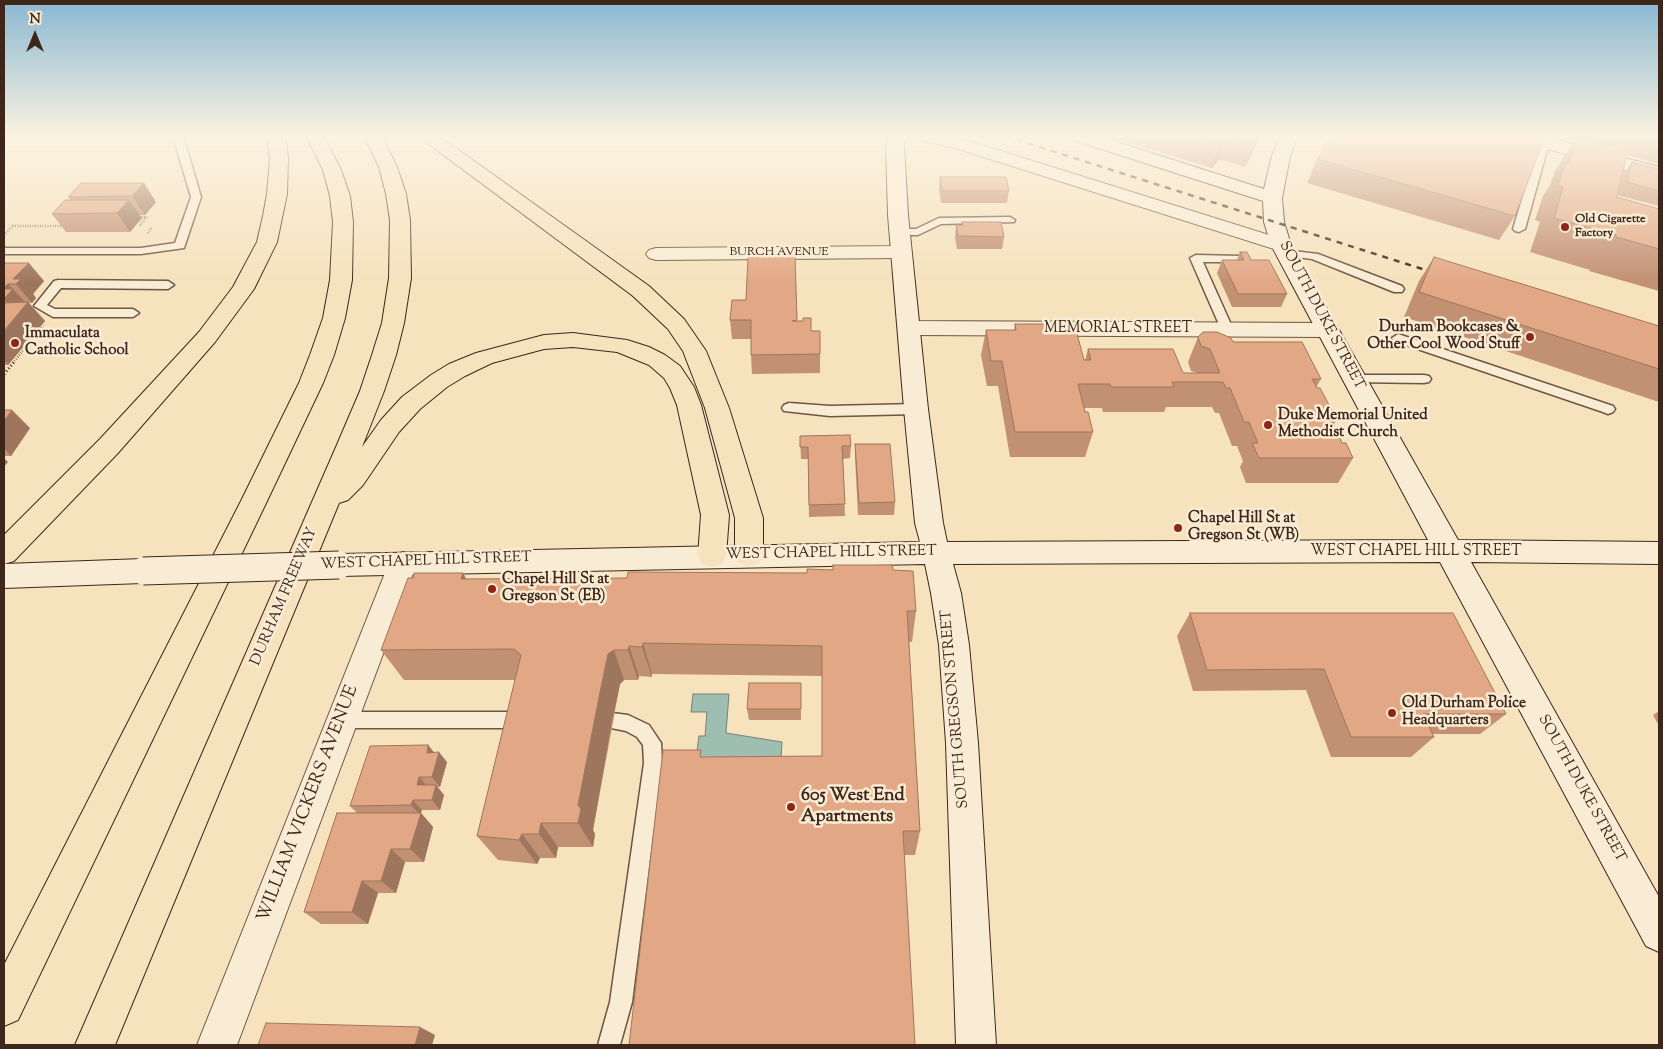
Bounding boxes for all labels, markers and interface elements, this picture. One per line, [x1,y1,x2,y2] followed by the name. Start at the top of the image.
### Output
[10,10,60,60] north arrow
[29,10,41,30] text: N
[1575,213,1646,241] place label: Old Cigarette Factory
[1559,221,1571,233] marker: Old Cigarette Factory
[1274,239,1368,393] street label: SOUTH DUKE STREET
[730,246,828,260] street label: BURCH AVENUE
[1367,319,1520,354] place label: Durham Bookcases & Other Cool Wood Stuff
[1044,320,1192,338] street label: MEMORIAL STREET
[25,325,129,360] place label: Immaculata Catholic School
[1524,331,1536,343] marker: Durham Bookcases & Other Cool Wood Stuff
[9,337,21,349] marker: Immaculata Catholic School
[1278,407,1428,442] place label: Duke Memorial United Methodist Church
[1262,419,1274,431] marker: Duke Memorial United Methodist Church
[1188,510,1299,545] place label: Chapel Hill St at Gregson St (WB)
[1172,522,1184,534] marker: Chapel Hill St at Gregson St (WB)
[248,525,322,669] street label: DURHAM FREEWAY
[725,543,937,565] street label: WEST CHAPEL HILL STREET
[1310,543,1522,561] street label: WEST CHAPEL HILL STREET
[320,549,532,575] street label: WEST CHAPEL HILL STREET
[502,571,609,606] place label: Chapel Hill St at Gregson St (EB)
[486,583,498,595] marker: Chapel Hill St at Gregson St (EB)
[938,609,974,809] street label: SOUTH GREGSON STREET
[254,683,364,925] street label: WILLIAM VICKERS AVENUE
[1402,695,1526,730] place label: Old Durham Police Headquarters
[1386,707,1398,719] marker: Old Durham Police Headquarters
[1533,712,1629,866] street label: SOUTH DUKE STREET
[801,786,905,829] place label: 605 West End Apartments
[785,801,797,813] marker: 605 West End Apartments

